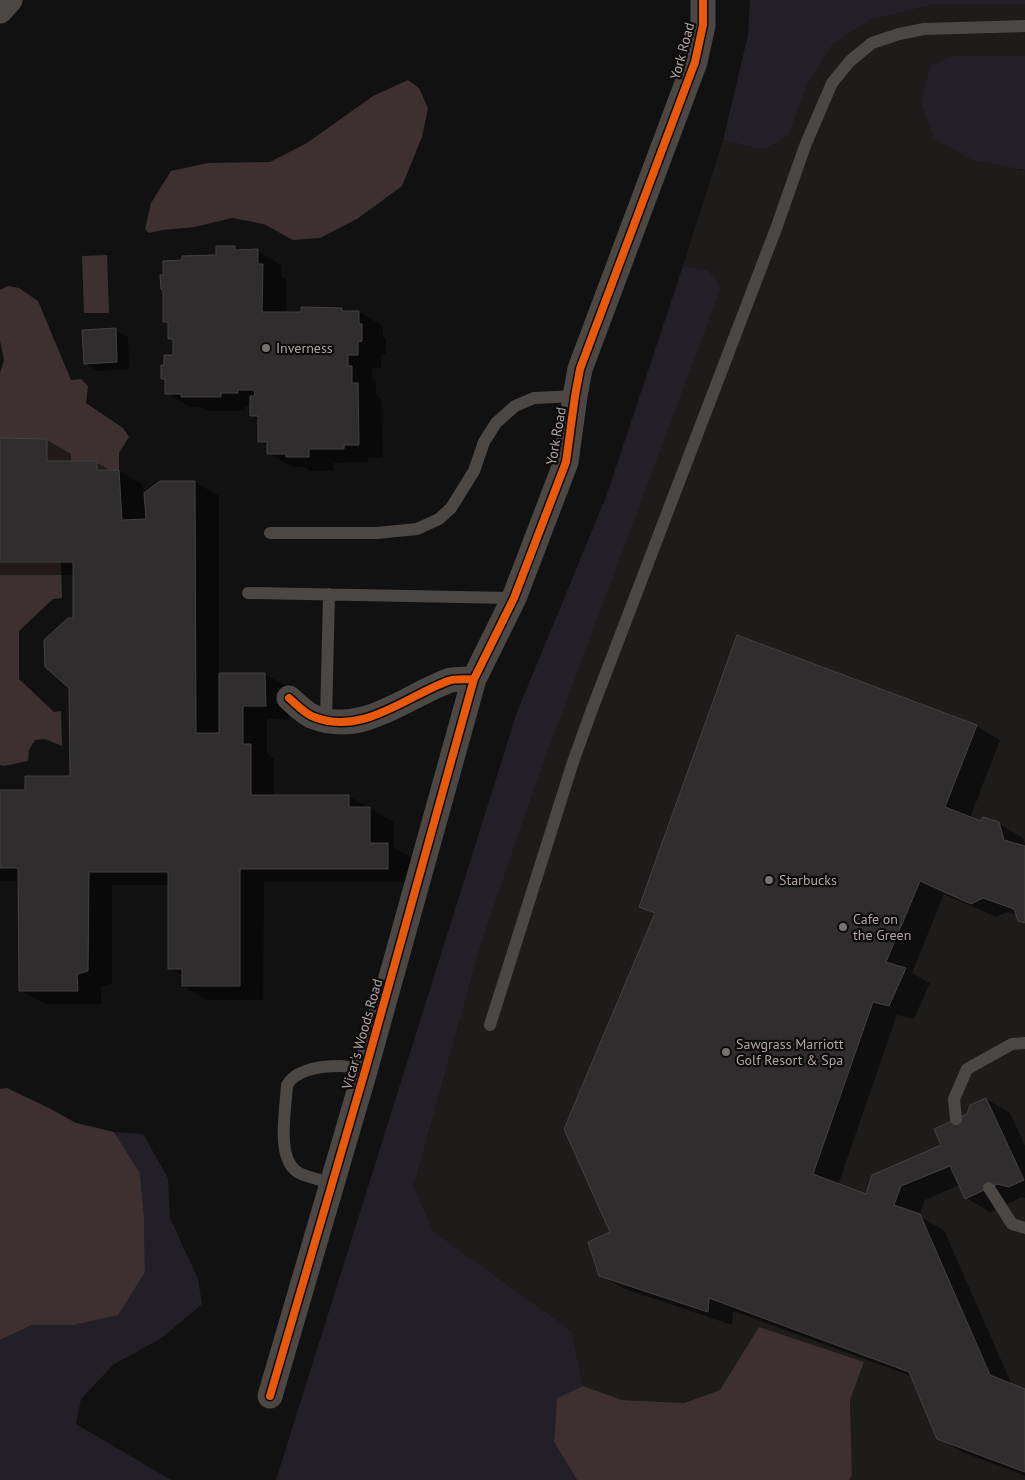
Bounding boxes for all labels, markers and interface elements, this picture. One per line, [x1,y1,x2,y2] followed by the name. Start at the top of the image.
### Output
[666,20,698,82] street label: York Road
[276,339,333,357] place label: Inverness
[260,342,272,354] marker: Inverness
[542,406,570,466] street label: York Road
[779,871,837,889] place label: Starbucks
[763,874,775,886] marker: Starbucks
[853,910,911,944] place label: Cafe on the Green
[837,921,849,933] marker: Cafe on the Green
[337,977,386,1092] street label: Vicar's Woods Road
[736,1035,844,1069] place label: Sawgrass Marriott Golf Resort & Spa
[720,1046,732,1058] marker: Sawgrass Marriott Golf Resort & Spa

